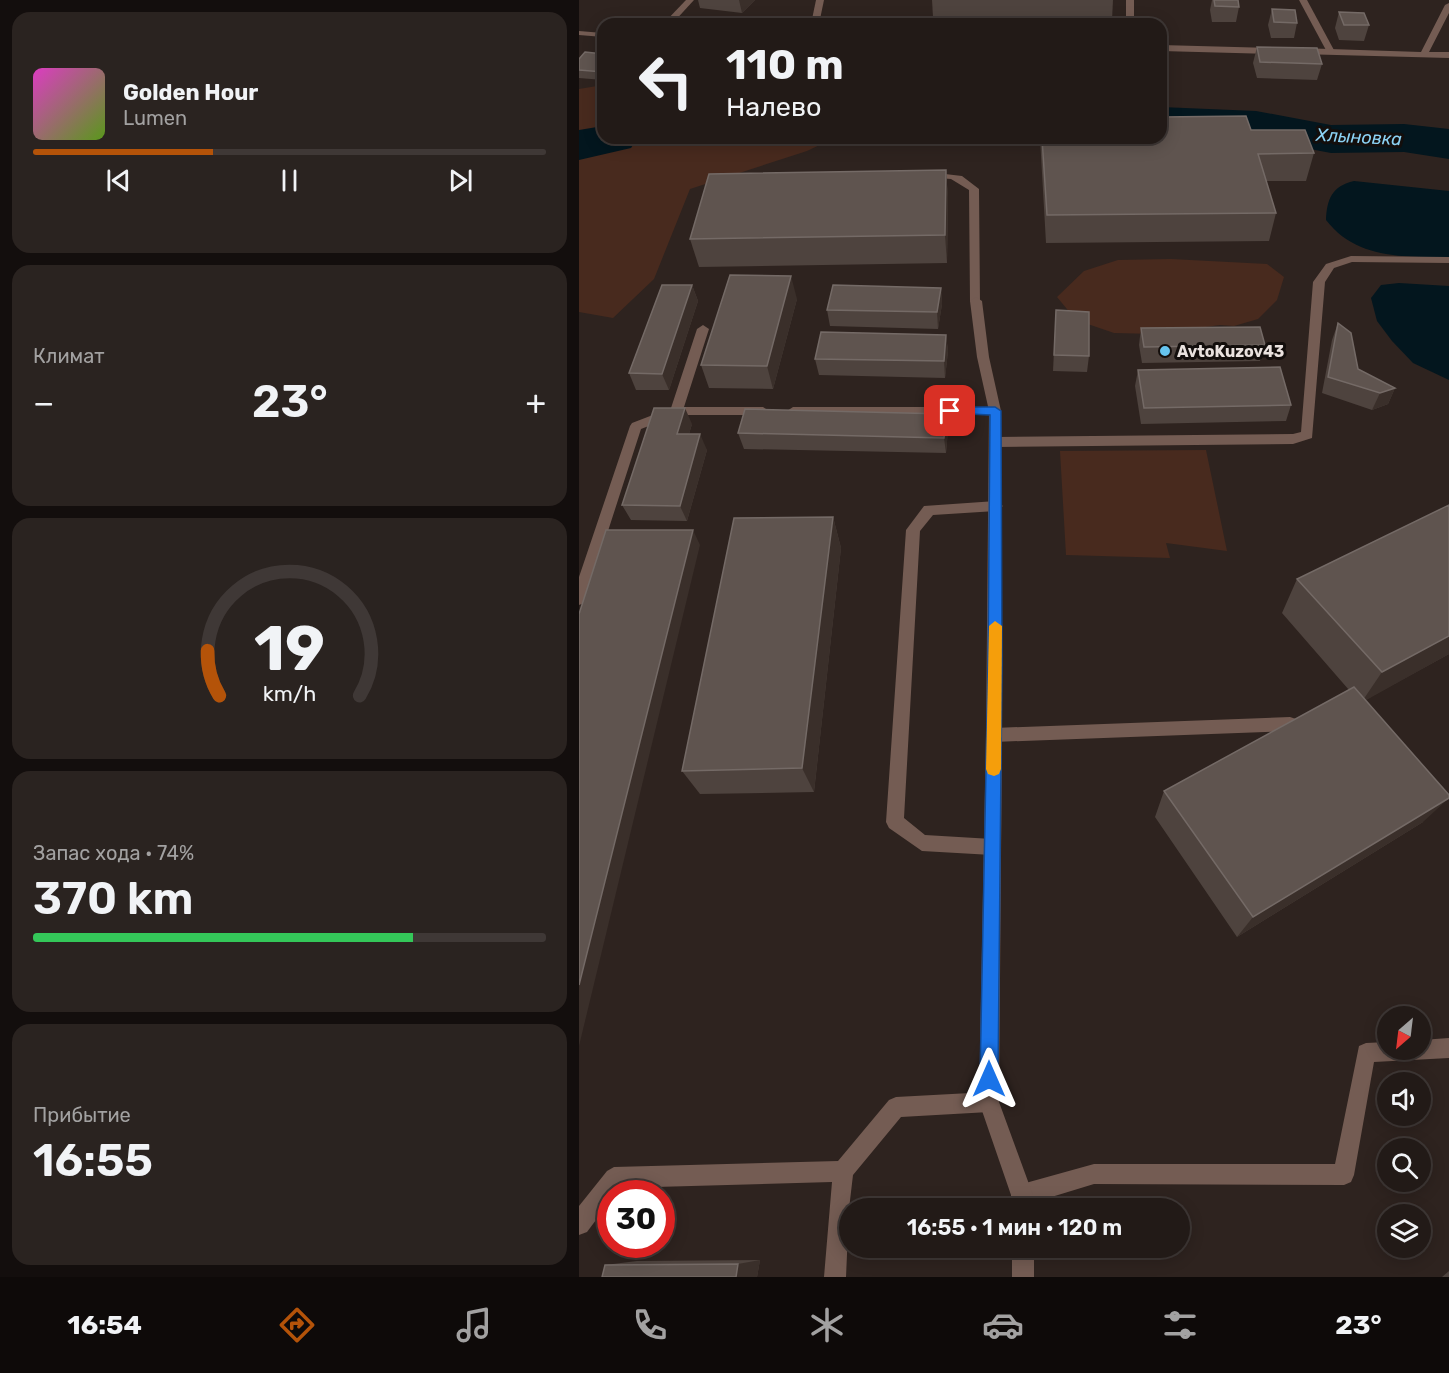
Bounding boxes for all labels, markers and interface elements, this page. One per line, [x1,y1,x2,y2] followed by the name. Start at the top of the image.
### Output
[726,40,844,90] text: 110 m
[627,42,705,120] icon: left
[123,79,258,106] text: Golden Hour
[726,91,822,123] text: Налево
[123,106,187,130] text: Lumen
[1314,124,1403,150] water label: Хлыновка
[102,164,135,197] icon: previous
[273,164,306,197] icon: pause
[444,164,477,197] icon: next
[1177,342,1284,361] place label: AvtoKuzov43
[33,344,105,368] text: Климат
[1158,344,1172,358] marker: AvtoKuzov43
[252,375,328,428] text: 23°
[33,383,54,422] text: −
[525,383,546,422] text: +
[924,385,975,436] pin
[933,394,966,427] icon: arrive
[254,612,325,686] text: 19
[263,681,316,706] text: km/h
[33,841,194,865] text: Запас хода · 74%
[33,872,194,925] text: 370 km
[1377,1006,1431,1060] north arrow
[1377,1006,1431,1258] map controls
[957,1047,1021,1111] position arrow
[1377,1072,1431,1126] button: sound
[33,1103,131,1127] text: Прибытие
[33,1134,153,1187] text: 16:55
[1377,1138,1431,1192] button: search
[597,1180,675,1258] speed limit sign: 30
[1377,1204,1431,1258] button: layers
[907,1214,1122,1241] text: 16:55 · 1 мин · 120 m
[276,1304,318,1346] icon: directions
[453,1304,495,1346] icon: music
[629,1304,671,1346] icon: phone
[806,1304,848,1346] icon: climate
[982,1304,1024,1346] icon: car
[1159,1304,1201,1346] icon: filters
[67,1309,142,1341] text: 16:54
[1335,1309,1382,1341] text: 23°

